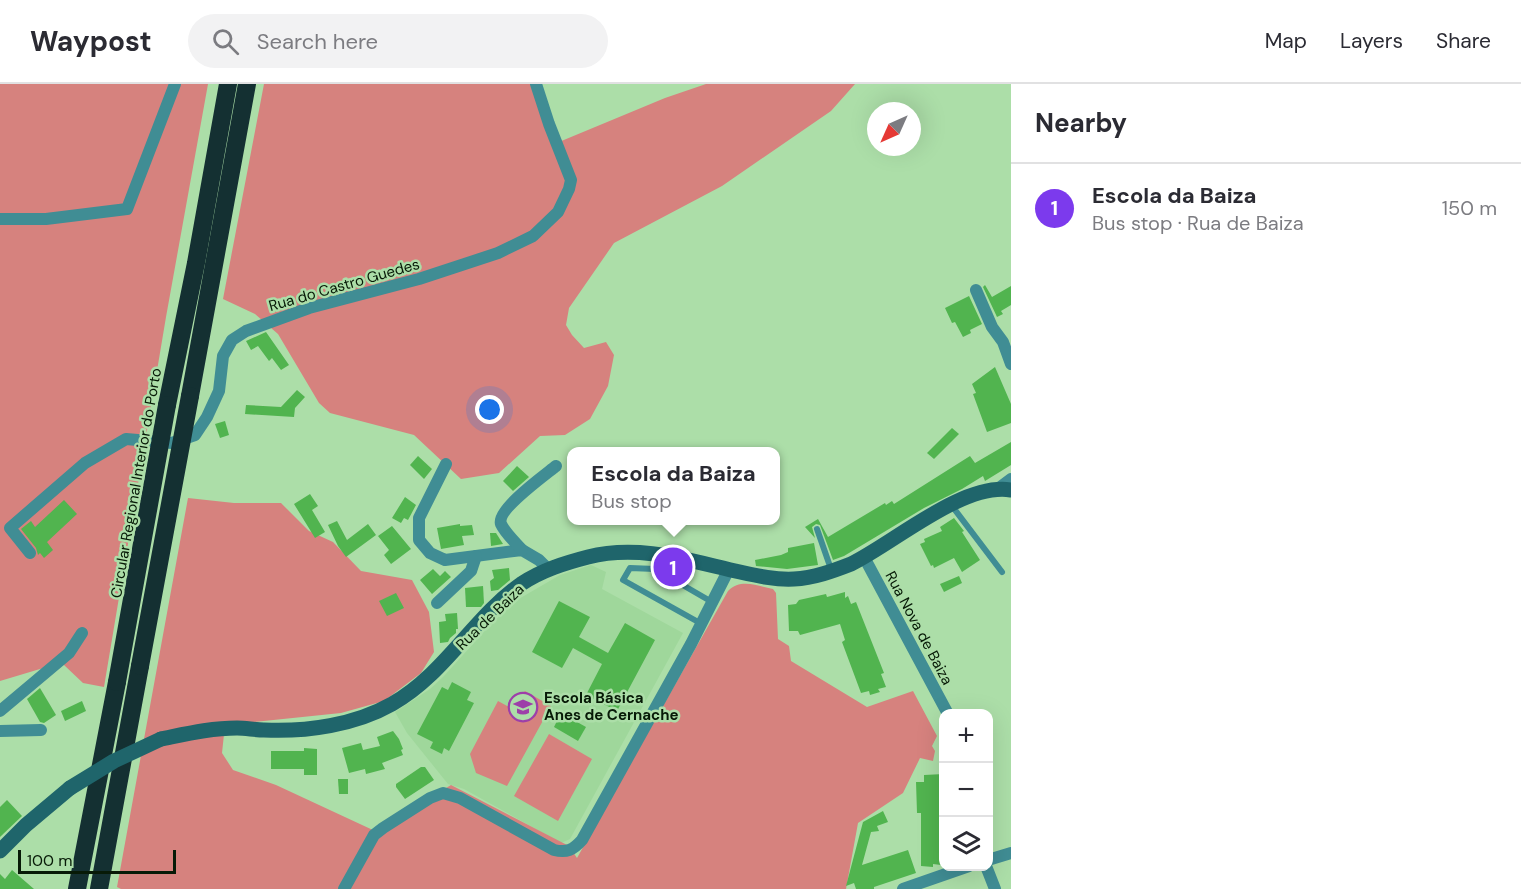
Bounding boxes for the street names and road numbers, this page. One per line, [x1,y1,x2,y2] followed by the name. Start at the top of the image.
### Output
[266,254,422,316] street label: Rua do Castro Guedes
[106,366,166,600] street label: Circular Regional Interior do Porto
[881,568,957,688] street label: Rua Nova de Baiza
[452,579,528,655] street label: Rua de Baiza

